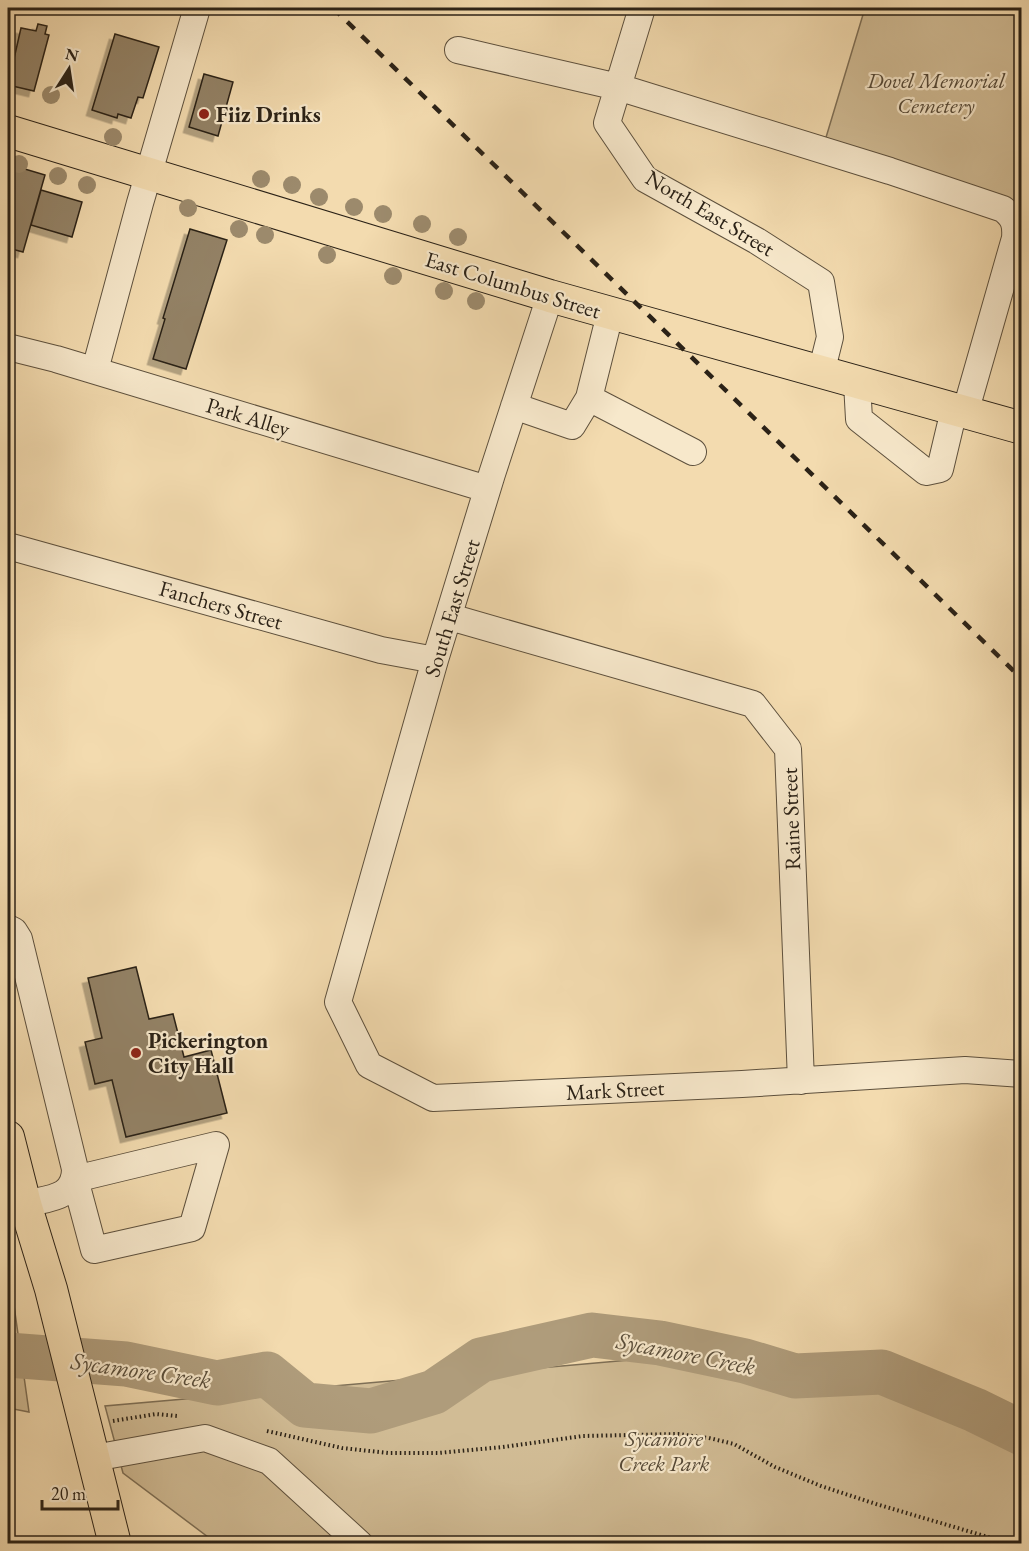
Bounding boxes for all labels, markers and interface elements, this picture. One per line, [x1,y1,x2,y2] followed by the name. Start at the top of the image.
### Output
[39,39,99,99] north arrow
[63,43,81,66] text: N
[866,66,1006,120] park label: Dovel Memorial Cemetery
[216,100,321,129] place label: Fiiz Drinks
[197,107,211,121] marker: Fiiz Drinks
[640,163,780,263] street label: North East Street
[422,245,604,325] street label: East Columbus Street
[203,391,294,444] street label: Park Alley
[417,535,487,680] street label: South East Street
[156,574,286,636] street label: Fanchers Street
[775,767,807,871] street label: Raine Street
[148,1026,269,1080] place label: Pickerington City Hall
[129,1046,143,1060] marker: Pickerington City Hall
[565,1073,665,1107] street label: Mark Street
[613,1324,758,1382] water label: Sycamore Creek
[68,1345,213,1395] water label: Sycamore Creek
[618,1424,710,1478] park label: Sycamore Creek Park
[42,1473,118,1511] scale bar
[51,1482,86,1505] text: 20 m

